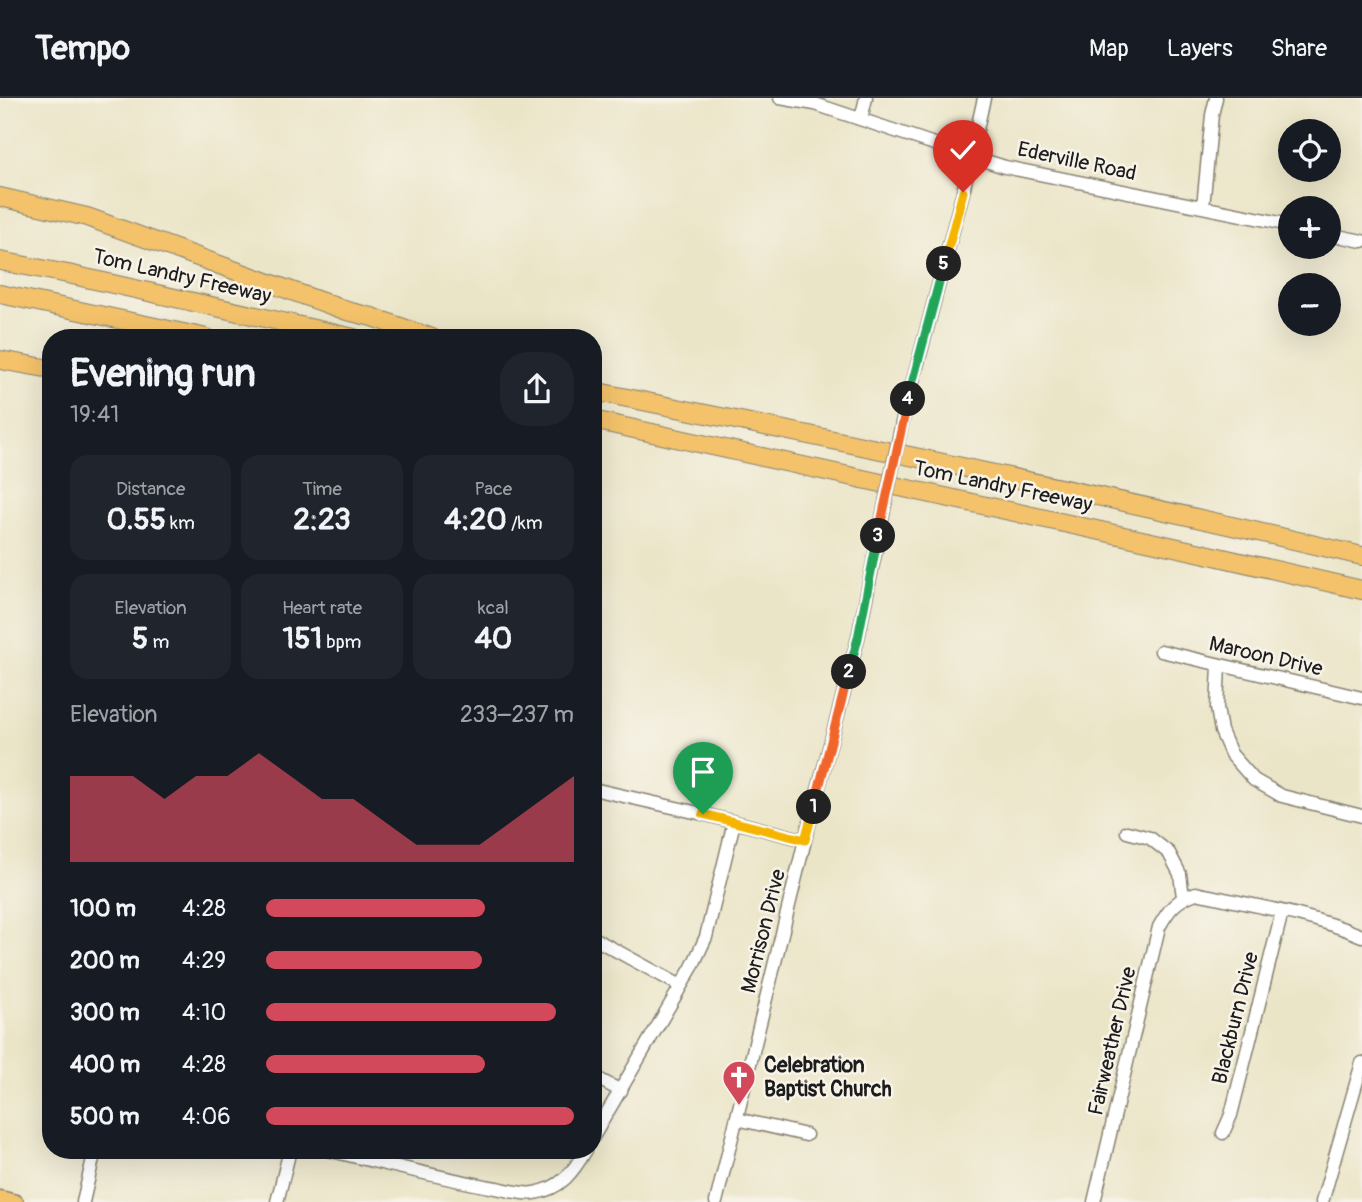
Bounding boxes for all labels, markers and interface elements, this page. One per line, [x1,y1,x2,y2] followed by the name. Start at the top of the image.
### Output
[35,28,130,69] text: Tempo
[1089,34,1129,63] text: Map
[1167,34,1233,63] text: Layers
[1271,34,1327,63] text: Share
[1278,119,1341,336] map controls
[1278,119,1341,182] button: locate
[933,120,993,192] pin
[944,131,982,169] icon: check
[1015,136,1139,187] street label: Ederville Road
[1278,196,1341,259] button: +
[90,243,274,310] street label: Tom Landry Freeway
[926,246,962,282] pin: 5
[938,251,949,275] text: 5
[1278,273,1341,336] button: −
[70,350,256,398] text: Evening run
[500,352,574,426] button: share
[890,382,926,416] pin: 4
[902,386,913,410] text: 4
[70,400,119,429] text: 19:41
[911,454,1095,519] street label: Tom Landry Freeway
[116,477,185,501] text: Distance
[302,477,342,501] text: Time
[475,477,512,501] text: Pace
[106,501,166,538] text: 0.55
[293,501,351,538] text: 2:23
[444,501,507,538] text: 4:20
[166,511,195,535] text: km
[507,511,543,535] text: /km
[860,518,896,554] pin: 3
[872,523,883,547] text: 3
[114,596,187,620] text: Elevation
[282,596,362,620] text: Heart rate
[478,596,509,620] text: kcal
[132,620,148,657] text: 5
[282,620,322,657] text: 151
[474,620,512,657] text: 40
[148,630,169,654] text: m
[322,630,362,654] text: bpm
[1207,630,1326,683] street label: Maroon Drive
[832,654,866,690] pin: 2
[843,659,854,683] text: 2
[70,700,158,729] text: Elevation
[460,700,574,729] text: 233–237 m
[673,742,733,814] pin
[684,753,722,791] icon: arrive
[796,790,832,824] pin: 1
[810,794,817,818] text: 1
[735,866,792,996] street label: Morrison Drive
[70,894,136,923] text: 100 m
[182,894,226,923] text: 4:28
[70,946,140,975] text: 200 m
[182,946,226,975] text: 4:29
[1206,948,1265,1087] street label: Blackburn Drive
[1082,964,1143,1118] street label: Fairweather Drive
[70,998,140,1027] text: 300 m
[182,998,226,1027] text: 4:10
[70,1050,140,1079] text: 400 m
[182,1050,226,1079] text: 4:28
[764,1052,892,1103] place label: Celebration Baptist Church
[720,1058,758,1107] church icon: Celebration Baptist Church
[70,1102,139,1131] text: 500 m
[182,1102,231,1131] text: 4:06

